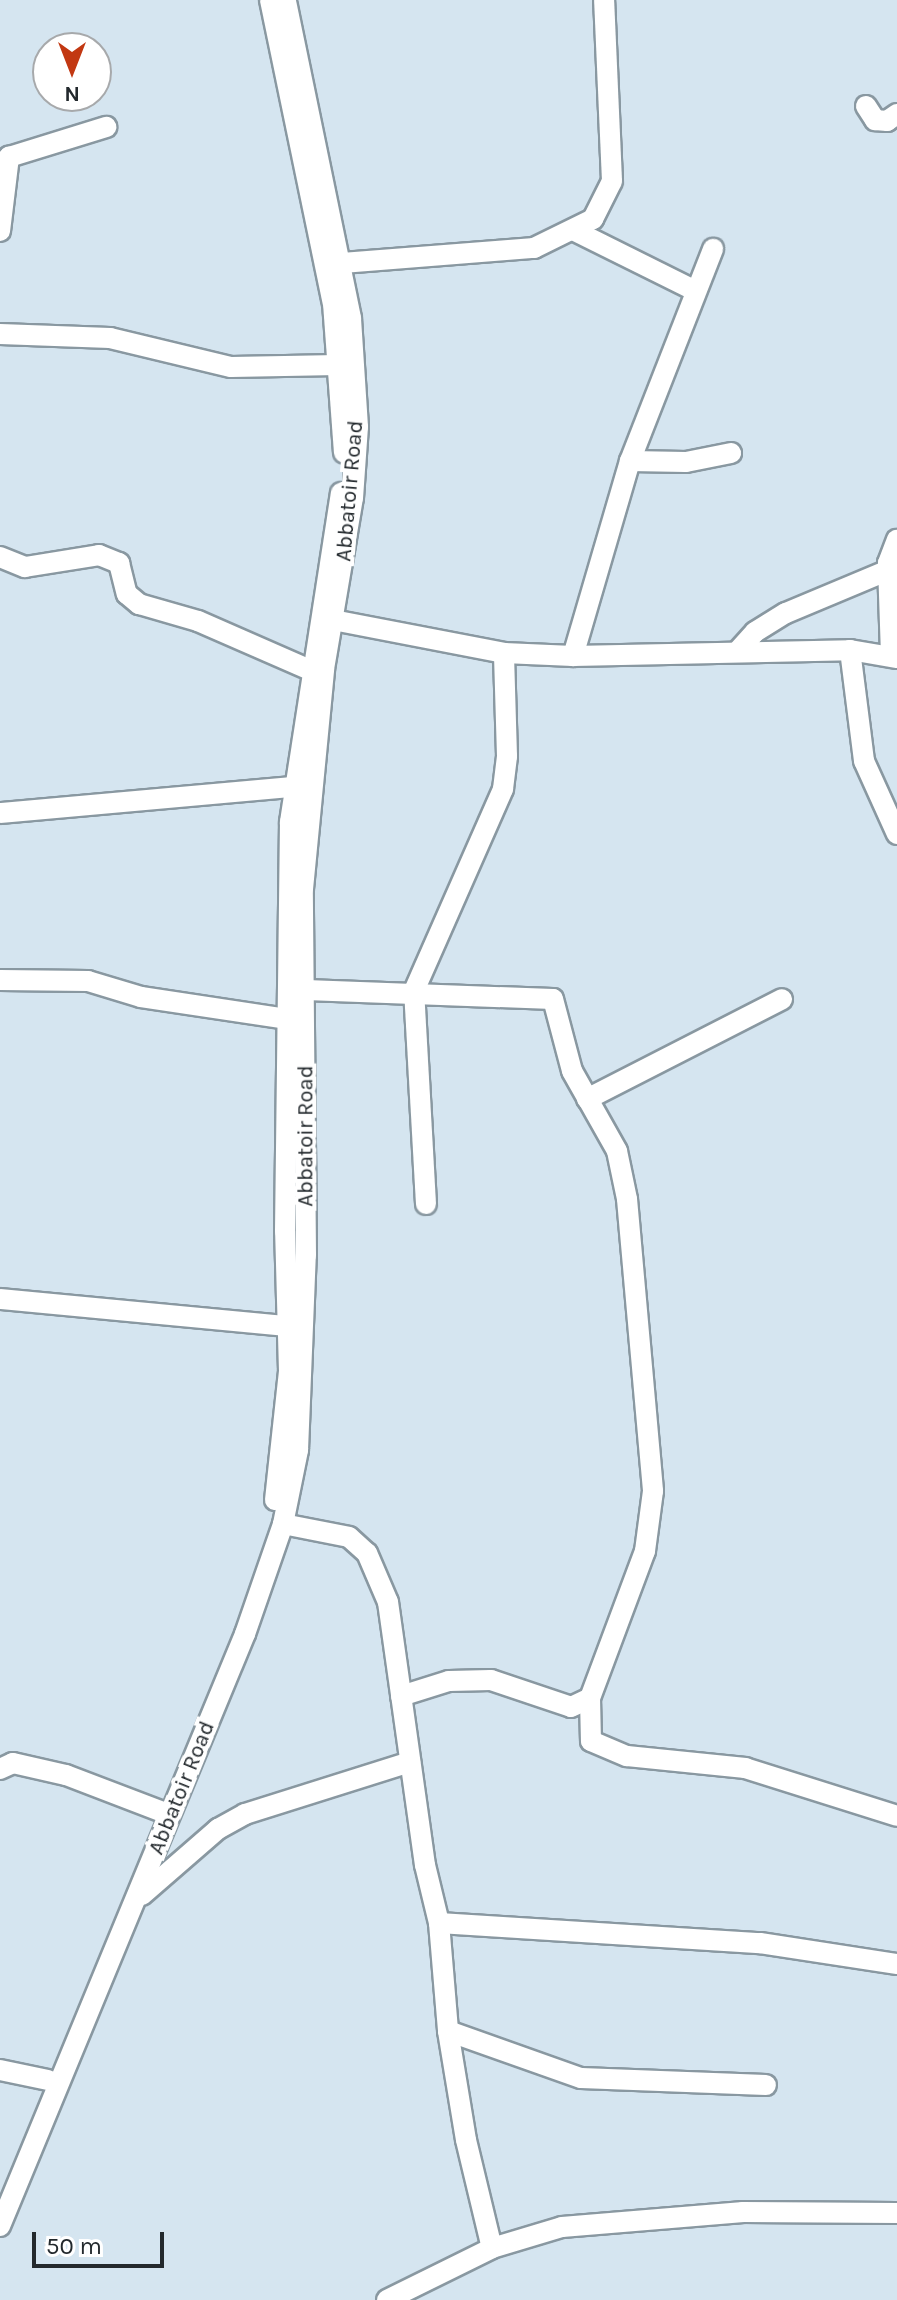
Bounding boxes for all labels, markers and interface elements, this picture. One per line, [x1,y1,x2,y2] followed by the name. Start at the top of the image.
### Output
[32,32,112,112] north arrow
[64,81,80,107] text: N
[331,419,369,563] street label: Abbatoir Road
[293,1065,319,1207] street label: Abbatoir Road
[143,1717,221,1859] street label: Abbatoir Road
[36,2216,168,2266] scale bar
[46,2232,102,2260] text: 50 m

